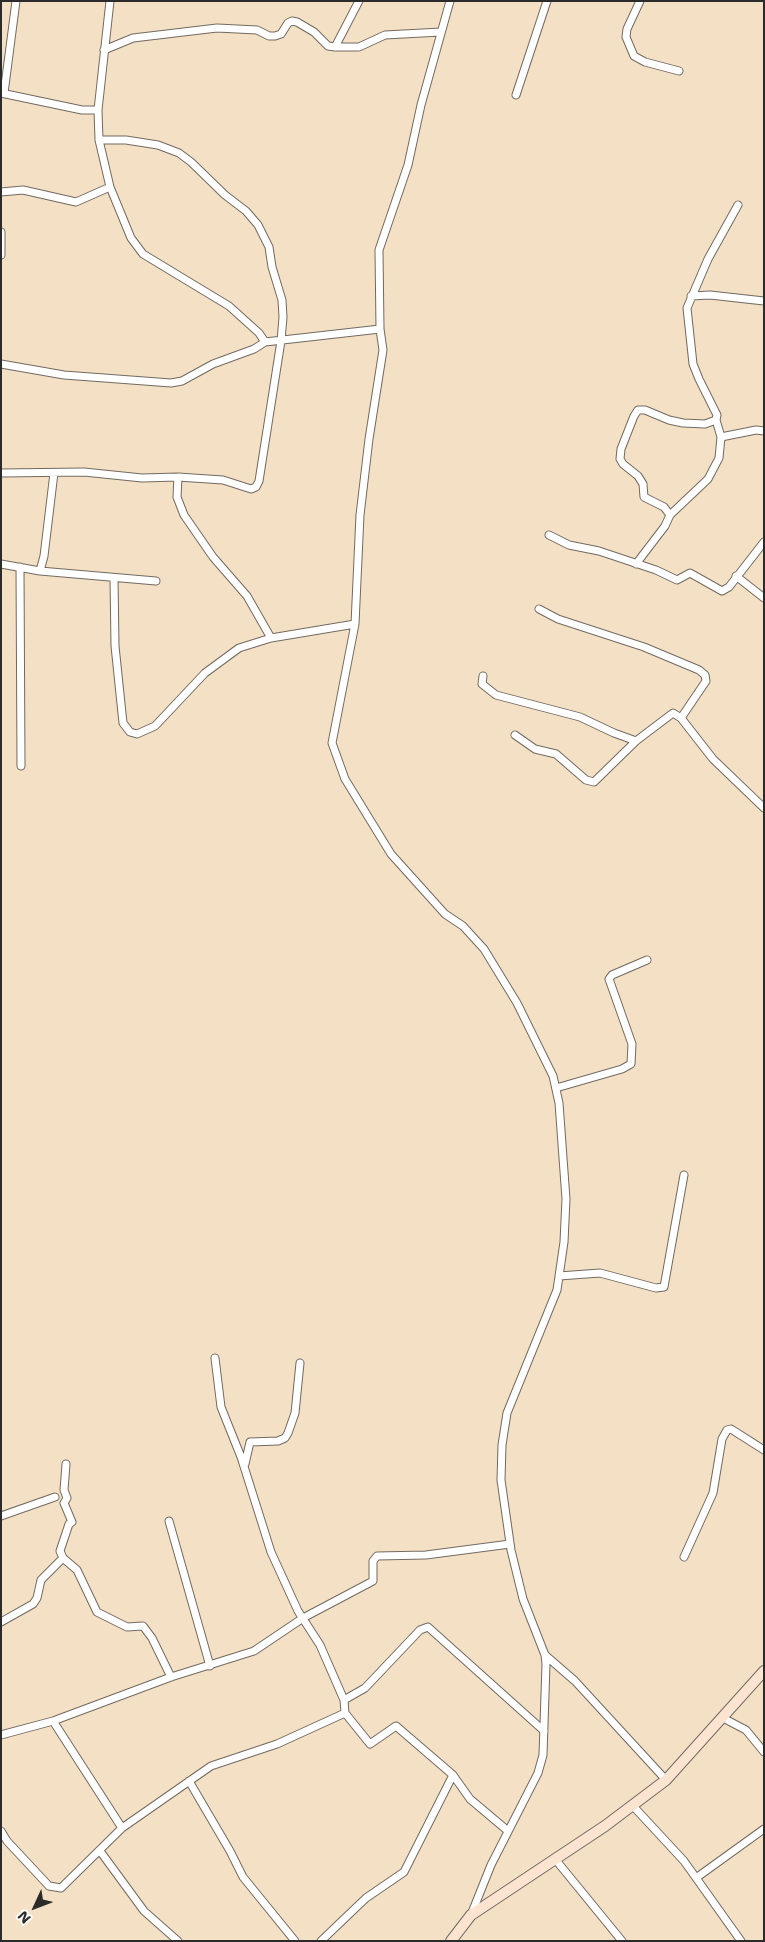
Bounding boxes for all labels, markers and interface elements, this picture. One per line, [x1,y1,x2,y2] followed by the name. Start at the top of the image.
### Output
[10,1882,60,1932] north arrow
[14,1907,34,1927] text: N

